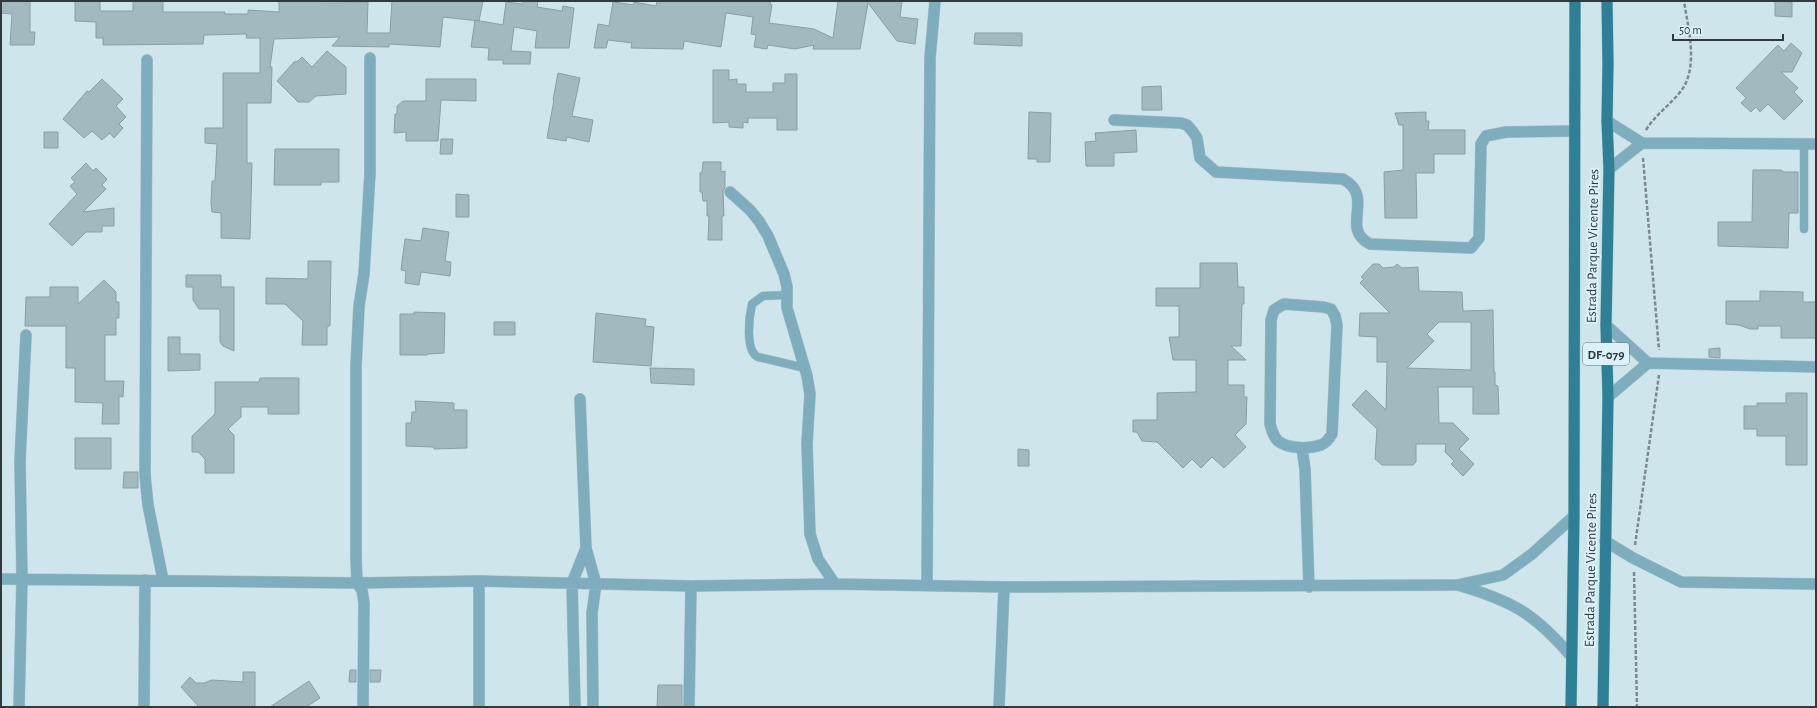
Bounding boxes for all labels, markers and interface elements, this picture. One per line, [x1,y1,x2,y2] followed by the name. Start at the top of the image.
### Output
[1673,16,1783,42] scale bar
[1679,24,1702,36] text: 50 m
[1585,169,1601,323] street label: Estrada Parque Vicente Pires
[1583,343,1629,365] road number: DF-079
[1583,493,1599,647] street label: Estrada Parque Vicente Pires

